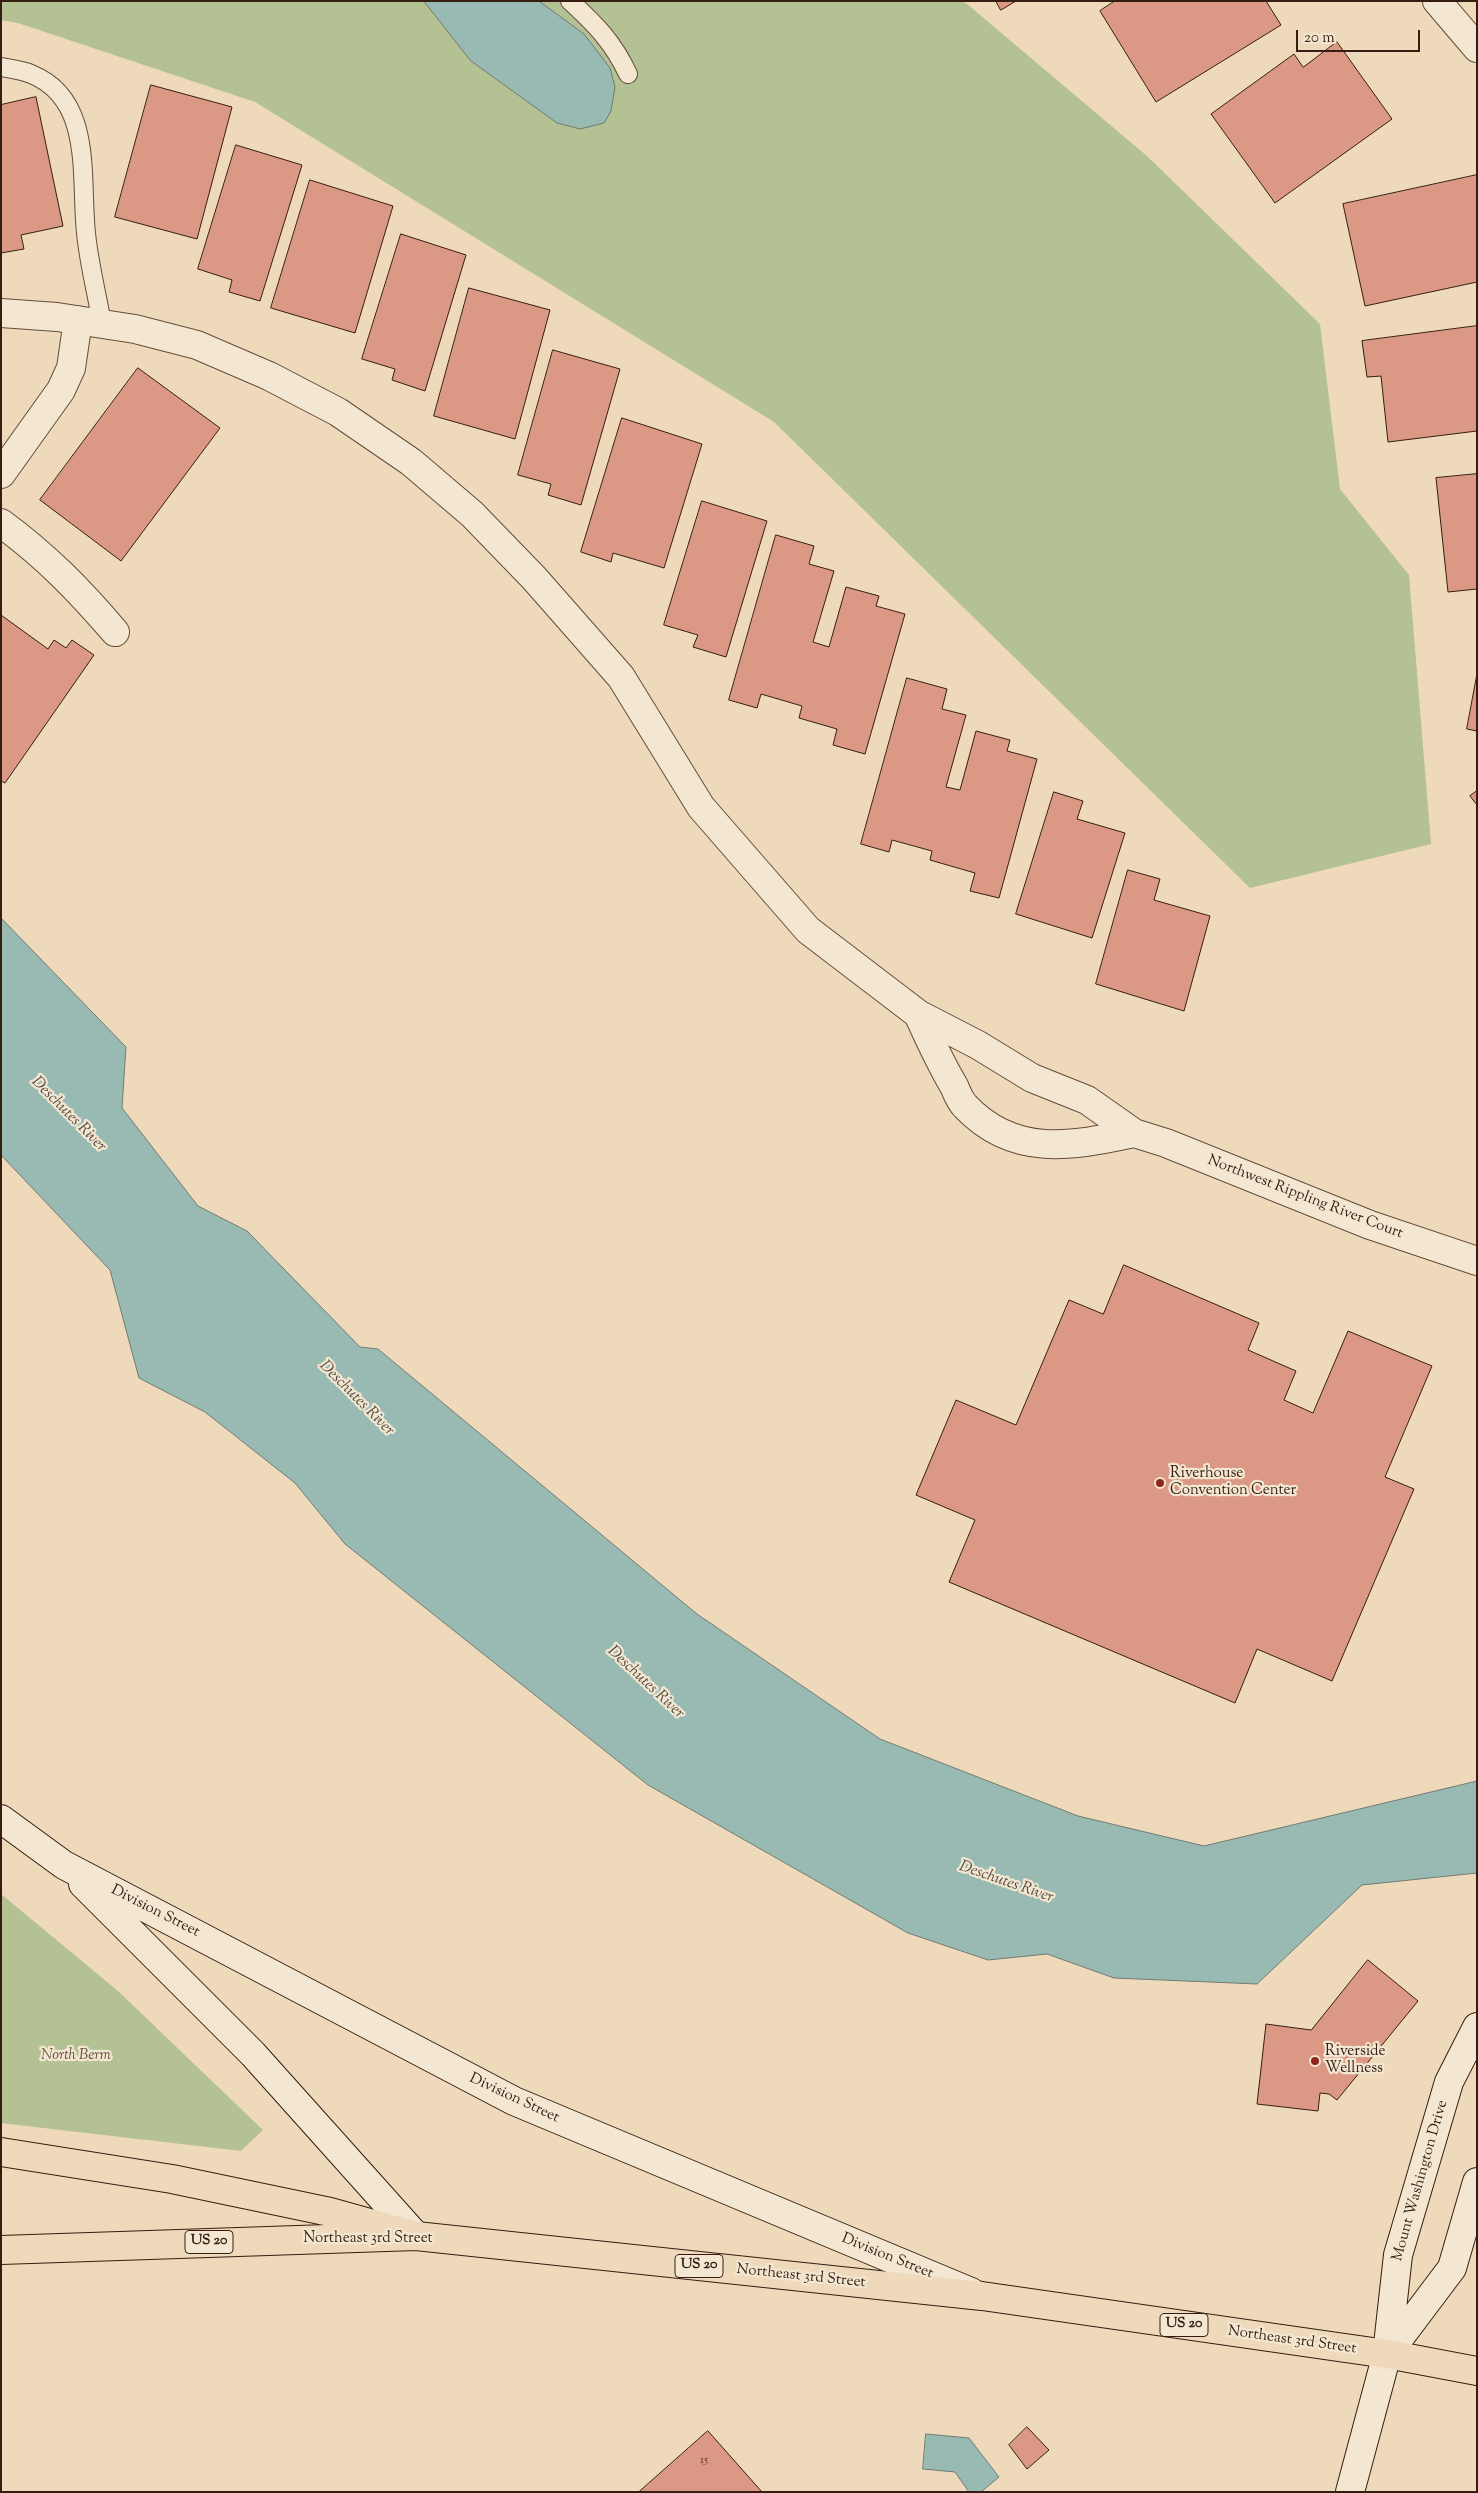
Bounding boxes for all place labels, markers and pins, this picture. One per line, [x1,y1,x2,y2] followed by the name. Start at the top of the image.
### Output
[1170,1465,1296,1500] place label: Riverhouse Convention Center
[1154,1477,1166,1489] marker: Riverhouse Convention Center
[1325,2043,1385,2078] place label: Riverside Wellness
[1309,2055,1321,2067] marker: Riverside Wellness

